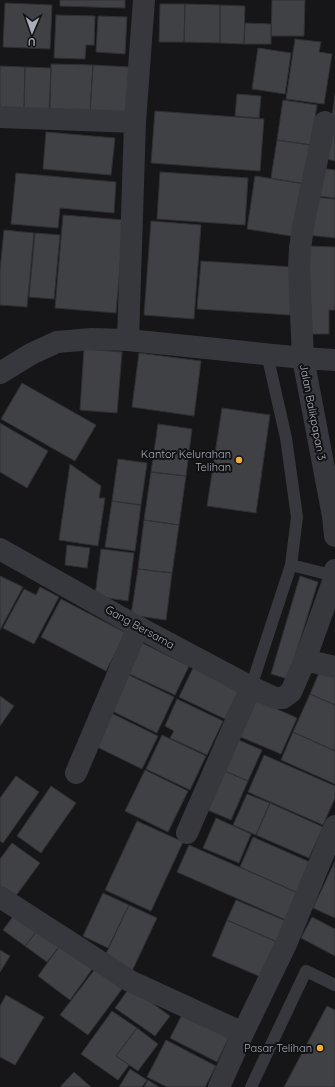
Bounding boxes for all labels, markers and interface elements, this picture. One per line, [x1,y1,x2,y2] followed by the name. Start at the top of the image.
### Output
[12,12,52,52] north arrow
[28,35,36,49] text: U
[297,363,329,462] street label: Jalan Balikpapan 3
[141,447,231,474] place label: Kantor Kelurahan Telihan
[234,455,244,465] marker: Kantor Kelurahan Telihan
[103,602,177,652] street label: Gang Bersama
[244,1041,312,1055] place label: Pasar Telihan
[315,1043,325,1053] marker: Pasar Telihan

